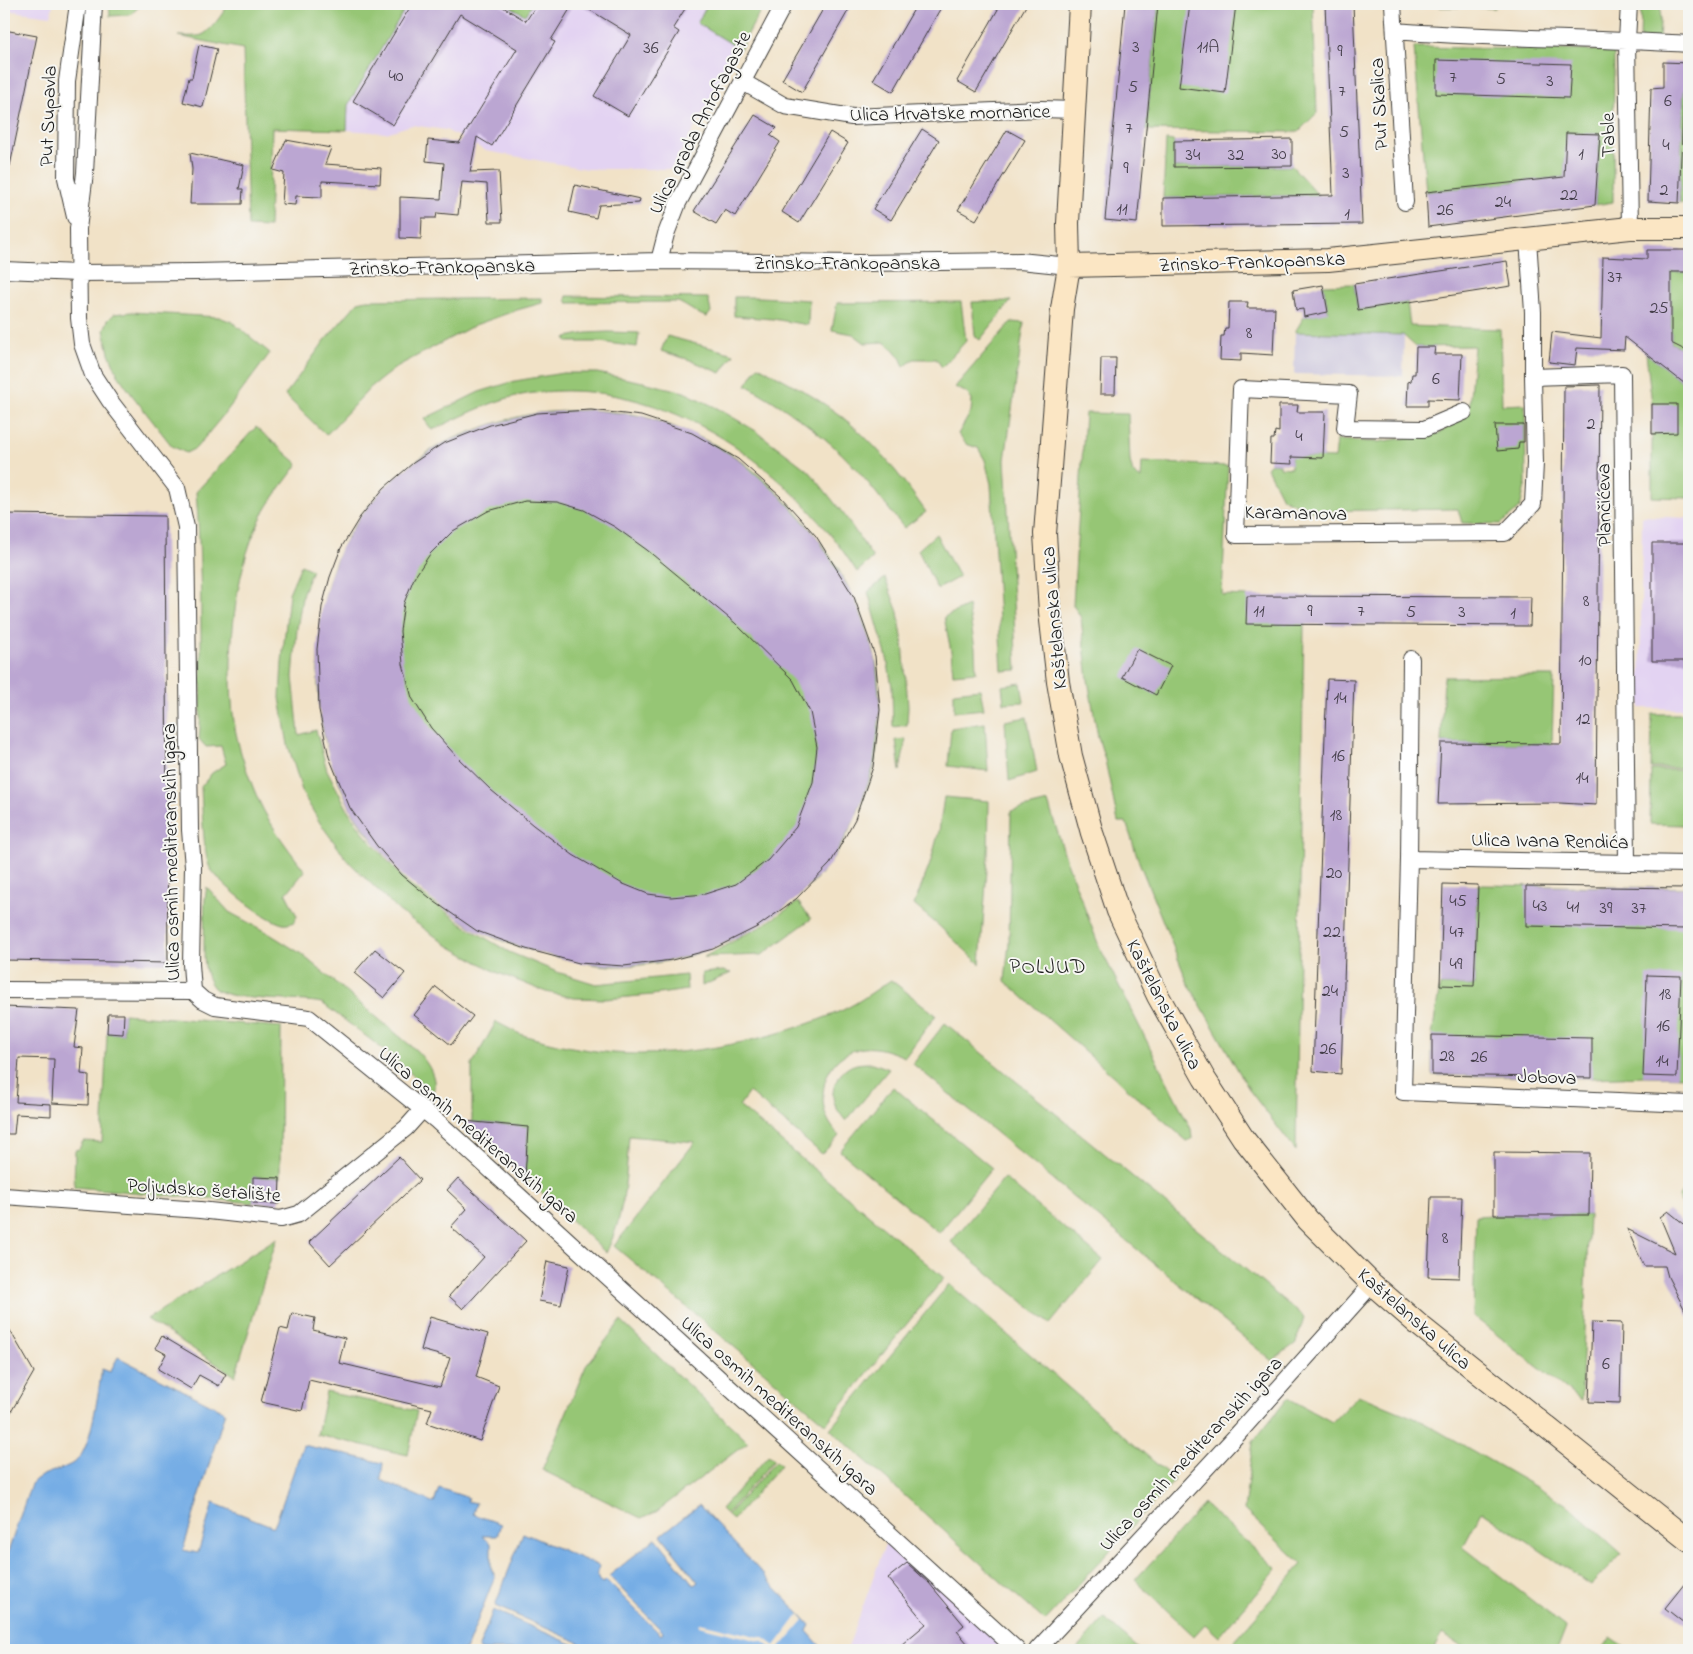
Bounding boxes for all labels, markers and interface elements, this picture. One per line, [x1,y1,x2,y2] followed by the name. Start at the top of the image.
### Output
[642,26,761,220] street label: Ulica grada Antofagaste
[1132,35,1140,61] house number: 3
[1197,35,1219,61] house number: 11A
[643,36,659,62] house number: 36
[1337,39,1343,65] house number: 9
[1364,57,1397,151] street label: Put Skalica
[388,64,404,90] house number: 40
[33,65,66,167] street label: Put Supavla
[1449,65,1457,91] house number: 7
[1496,67,1506,93] house number: 5
[1546,69,1554,95] house number: 3
[1128,75,1138,101] house number: 5
[1338,79,1346,105] house number: 7
[1664,89,1672,115] house number: 6
[849,98,1051,131] street label: Ulica Hrvatske mornarice
[1595,112,1624,157] street label: Table
[1125,116,1133,142] house number: 7
[1339,120,1349,146] house number: 5
[1662,133,1670,159] house number: 4
[1271,142,1287,168] house number: 30
[1578,142,1584,168] house number: 1
[1186,143,1201,169] house number: 34
[1228,143,1244,169] house number: 32
[1123,156,1129,182] house number: 9
[1342,161,1350,187] house number: 3
[1660,178,1669,204] house number: 2
[1560,183,1578,209] house number: 22
[1495,190,1512,216] house number: 24
[1116,197,1128,223] house number: 11
[1437,198,1454,224] house number: 26
[1344,202,1350,228] house number: 1
[1158,246,1346,281] street label: Zrinsko-Frankopanska
[754,250,940,279] street label: Zrinsko-Frankopanska
[349,252,536,285] street label: Zrinsko-Frankopanska
[1608,265,1623,291] house number: 37
[1649,296,1669,322] house number: 25
[1246,321,1253,347] house number: 8
[1432,367,1440,393] house number: 6
[1587,412,1596,438] house number: 2
[1295,424,1303,450] house number: 4
[1590,463,1621,547] street label: Plančićeva
[1244,499,1348,530] street label: Karamanova
[1035,545,1076,690] street label: Kaštelanska ulica
[1583,589,1590,615] house number: 8
[1253,599,1265,625] house number: 11
[1307,599,1313,625] house number: 9
[1357,599,1365,625] house number: 7
[1406,600,1416,626] house number: 5
[1458,600,1466,626] house number: 3
[1510,601,1516,627] house number: 1
[1578,648,1592,674] house number: 10
[1333,686,1347,712] house number: 14
[1576,707,1590,733] house number: 12
[156,723,190,981] street label: Ulica osmih mediteranskih igara
[1331,744,1345,770] house number: 16
[1575,766,1589,792] house number: 14
[1330,803,1342,829] house number: 18
[1471,827,1629,858] street label: Ulica Ivana Rendića
[1326,861,1343,887] house number: 20
[1449,889,1467,915] house number: 45
[1533,894,1547,920] house number: 43
[1566,895,1580,921] house number: 41
[1600,896,1613,922] house number: 39
[1632,896,1647,922] house number: 37
[1323,920,1341,946] house number: 22
[1450,920,1465,946] house number: 47
[1117,935,1208,1075] street label: Kaštelanska ulica
[1450,952,1463,978] house number: 49
[1009,953,1087,983] district label: POLJUD
[1322,979,1339,1005] house number: 24
[1659,982,1671,1008] house number: 18
[1656,1014,1670,1040] house number: 16
[1320,1037,1337,1063] house number: 26
[370,1040,584,1232] street label: Ulica osmih mediteranskih igara
[1439,1044,1455,1070] house number: 28
[1471,1045,1488,1071] house number: 26
[1655,1049,1669,1075] house number: 14
[1517,1063,1577,1094] street label: Jobova
[126,1172,282,1211] street label: Poljudsko šetalište
[1442,1226,1449,1252] house number: 8
[1350,1262,1477,1378] street label: Kaštelanska ulica
[672,1310,884,1505] street label: Ulica osmih mediteranskih igara
[1093,1351,1291,1560] street label: Ulica osmih mediteranskih igara
[1602,1352,1610,1378] house number: 6

